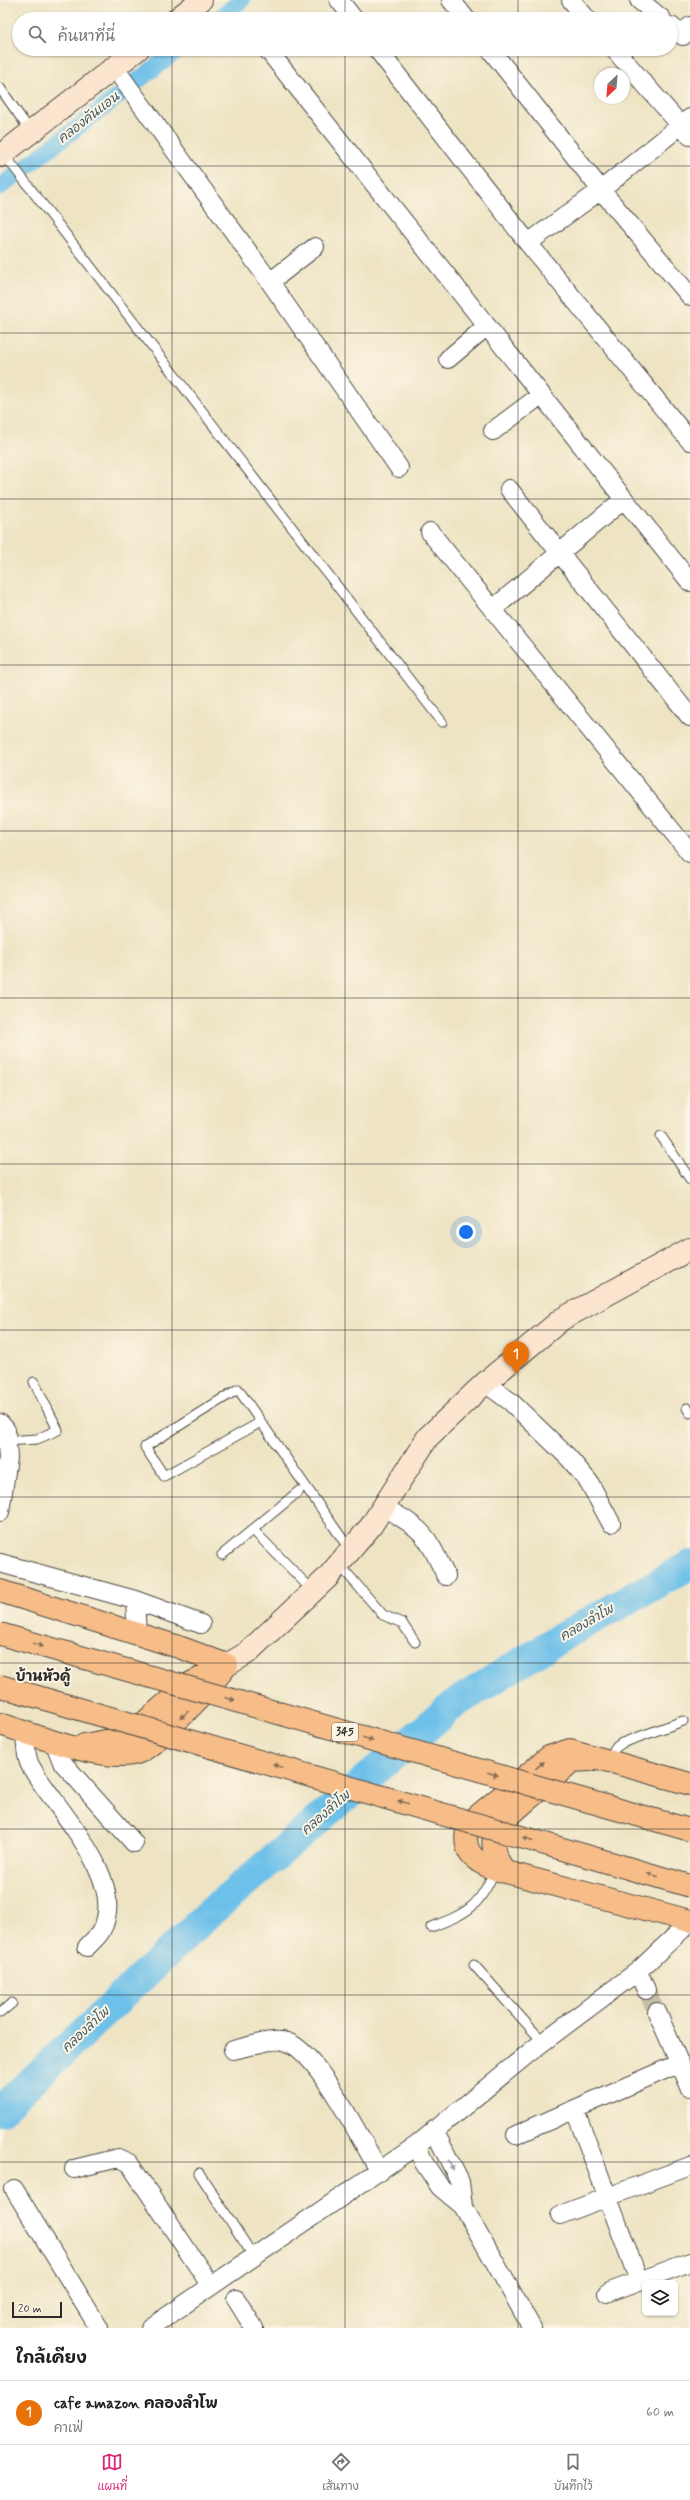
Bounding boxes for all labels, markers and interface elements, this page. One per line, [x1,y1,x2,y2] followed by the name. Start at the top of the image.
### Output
[12,12,678,56] search box
[26,23,48,45] icon: search
[58,27,115,47] text: ค้นหาที่นี่
[594,68,630,104] north arrow
[55,88,124,147] water label: คลองคันแอน
[456,1222,476,1242] your location
[503,1341,529,1374] pin: 1
[557,1599,618,1645] water label: คลองลำโพ
[32,1642,44,1648] one-way arrow
[15,1666,71,1687] district label: บ้านหัวคู้
[224,1696,236,1702] one-way arrow
[179,1711,189,1720] one-way arrow
[332,1723,358,1741] road number: 345
[363,1736,375,1742] one-way arrow
[534,1760,545,1769] one-way arrow
[272,1763,284,1769] one-way arrow
[488,1771,500,1777] one-way arrow
[297,1785,355,1839] water label: คลองลำโพ
[397,1799,409,1805] one-way arrow
[521,1836,533,1842] one-way arrow
[646,1872,658,1878] one-way arrow
[58,2002,115,2056] water label: คลองลำโพ
[448,2159,455,2171] one-way arrow
[642,2280,678,2316] map controls
[642,2280,678,2316] button: layers
[12,2300,62,2319] scale bar
[18,2302,41,2316] text: 20 m
[16,2347,87,2369] text: ใกล้เคียง
[54,2394,218,2414] text: cafe amazon คลองลำโพ
[26,2404,32,2421] text: 1
[646,2404,674,2421] text: 60 m
[54,2420,83,2437] text: คาเฟ่
[98,2451,127,2494] tab: แผนที่
[322,2451,359,2494] tab: เส้นทาง
[554,2451,592,2494] tab: บันทึกไว้

